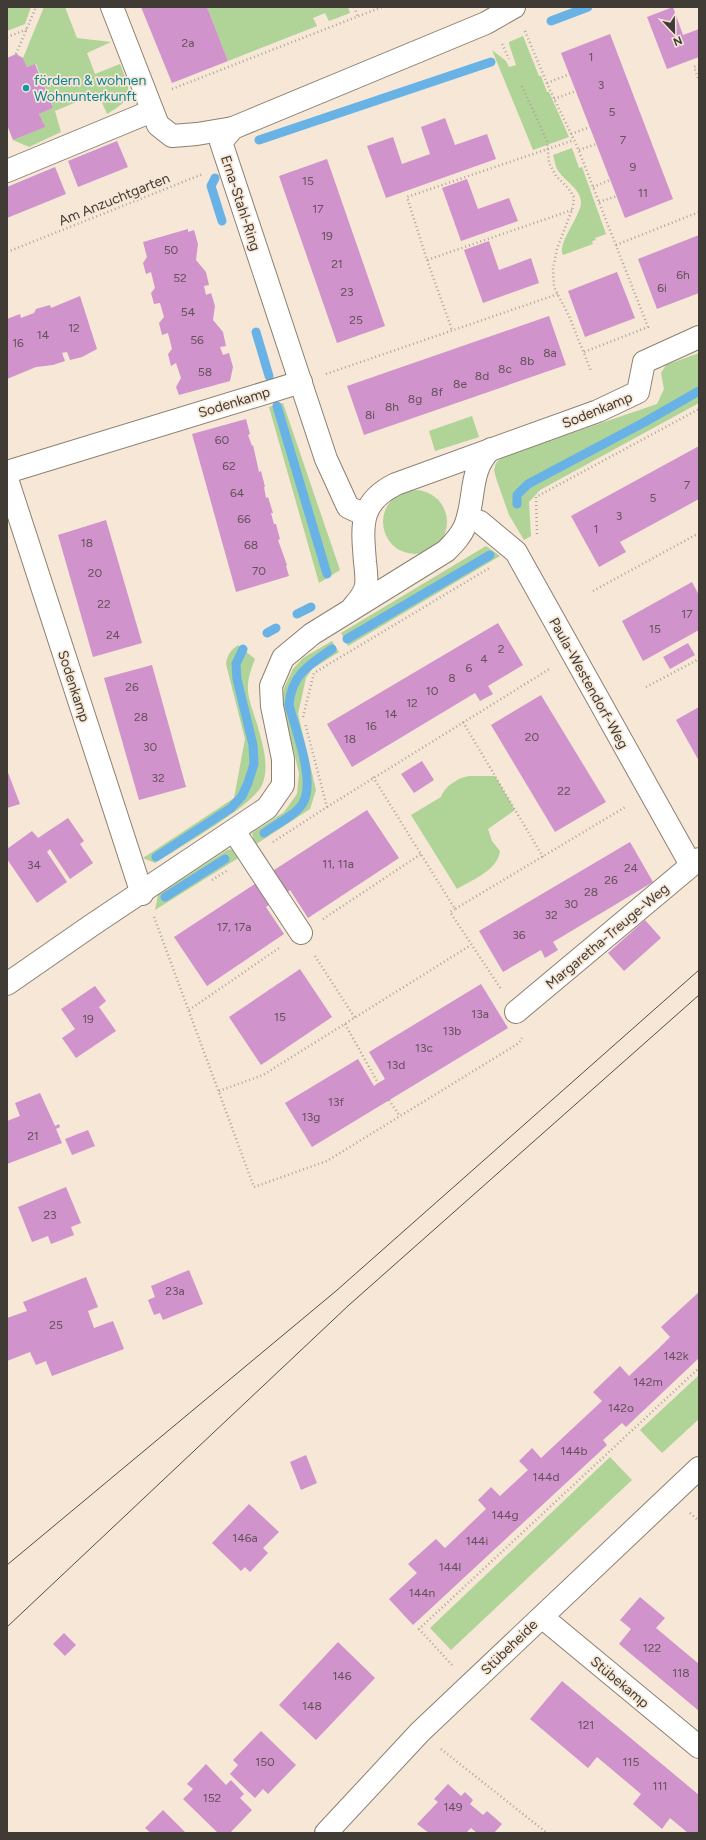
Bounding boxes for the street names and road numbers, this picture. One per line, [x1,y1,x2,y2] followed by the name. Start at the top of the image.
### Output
[217,153,264,253] street label: Erna-Stahl-Ring
[56,169,172,229] street label: Am Anzuchtgarten
[196,383,272,421] street label: Sodenkamp
[560,389,635,432] street label: Sodenkamp
[545,615,632,752] street label: Paula-Westendorf-Weg
[54,648,93,724] street label: Sodenkamp
[542,880,672,993] street label: Margaretha-Treuge-Weg
[478,1616,541,1679] street label: Stübeheide
[587,1653,653,1712] street label: Stübekamp

